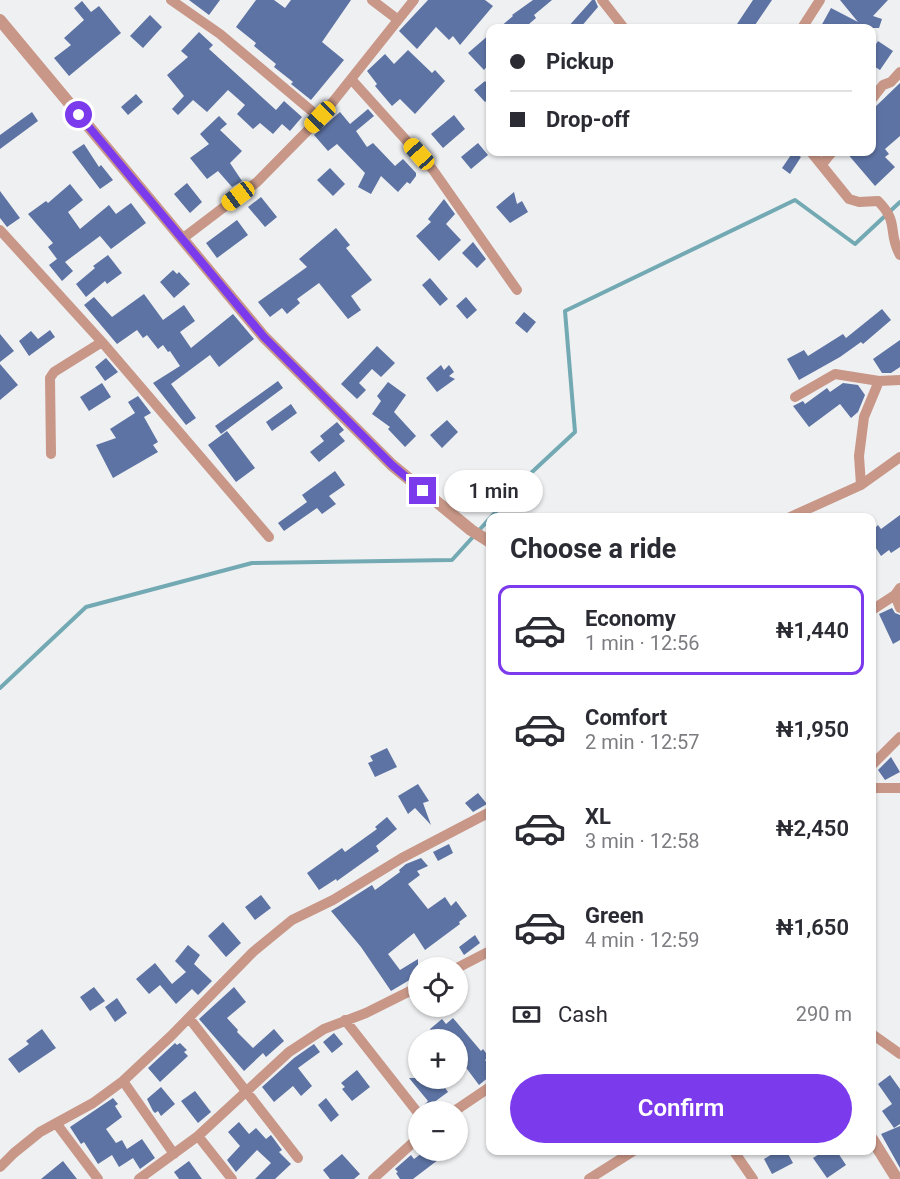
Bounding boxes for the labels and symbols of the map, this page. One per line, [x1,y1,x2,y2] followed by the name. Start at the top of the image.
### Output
[301,98,339,136] car
[65,101,92,128] route start
[400,135,438,173] car
[218,178,258,214] car
[444,470,543,512] callout: 1 min
[409,477,436,504] route end

